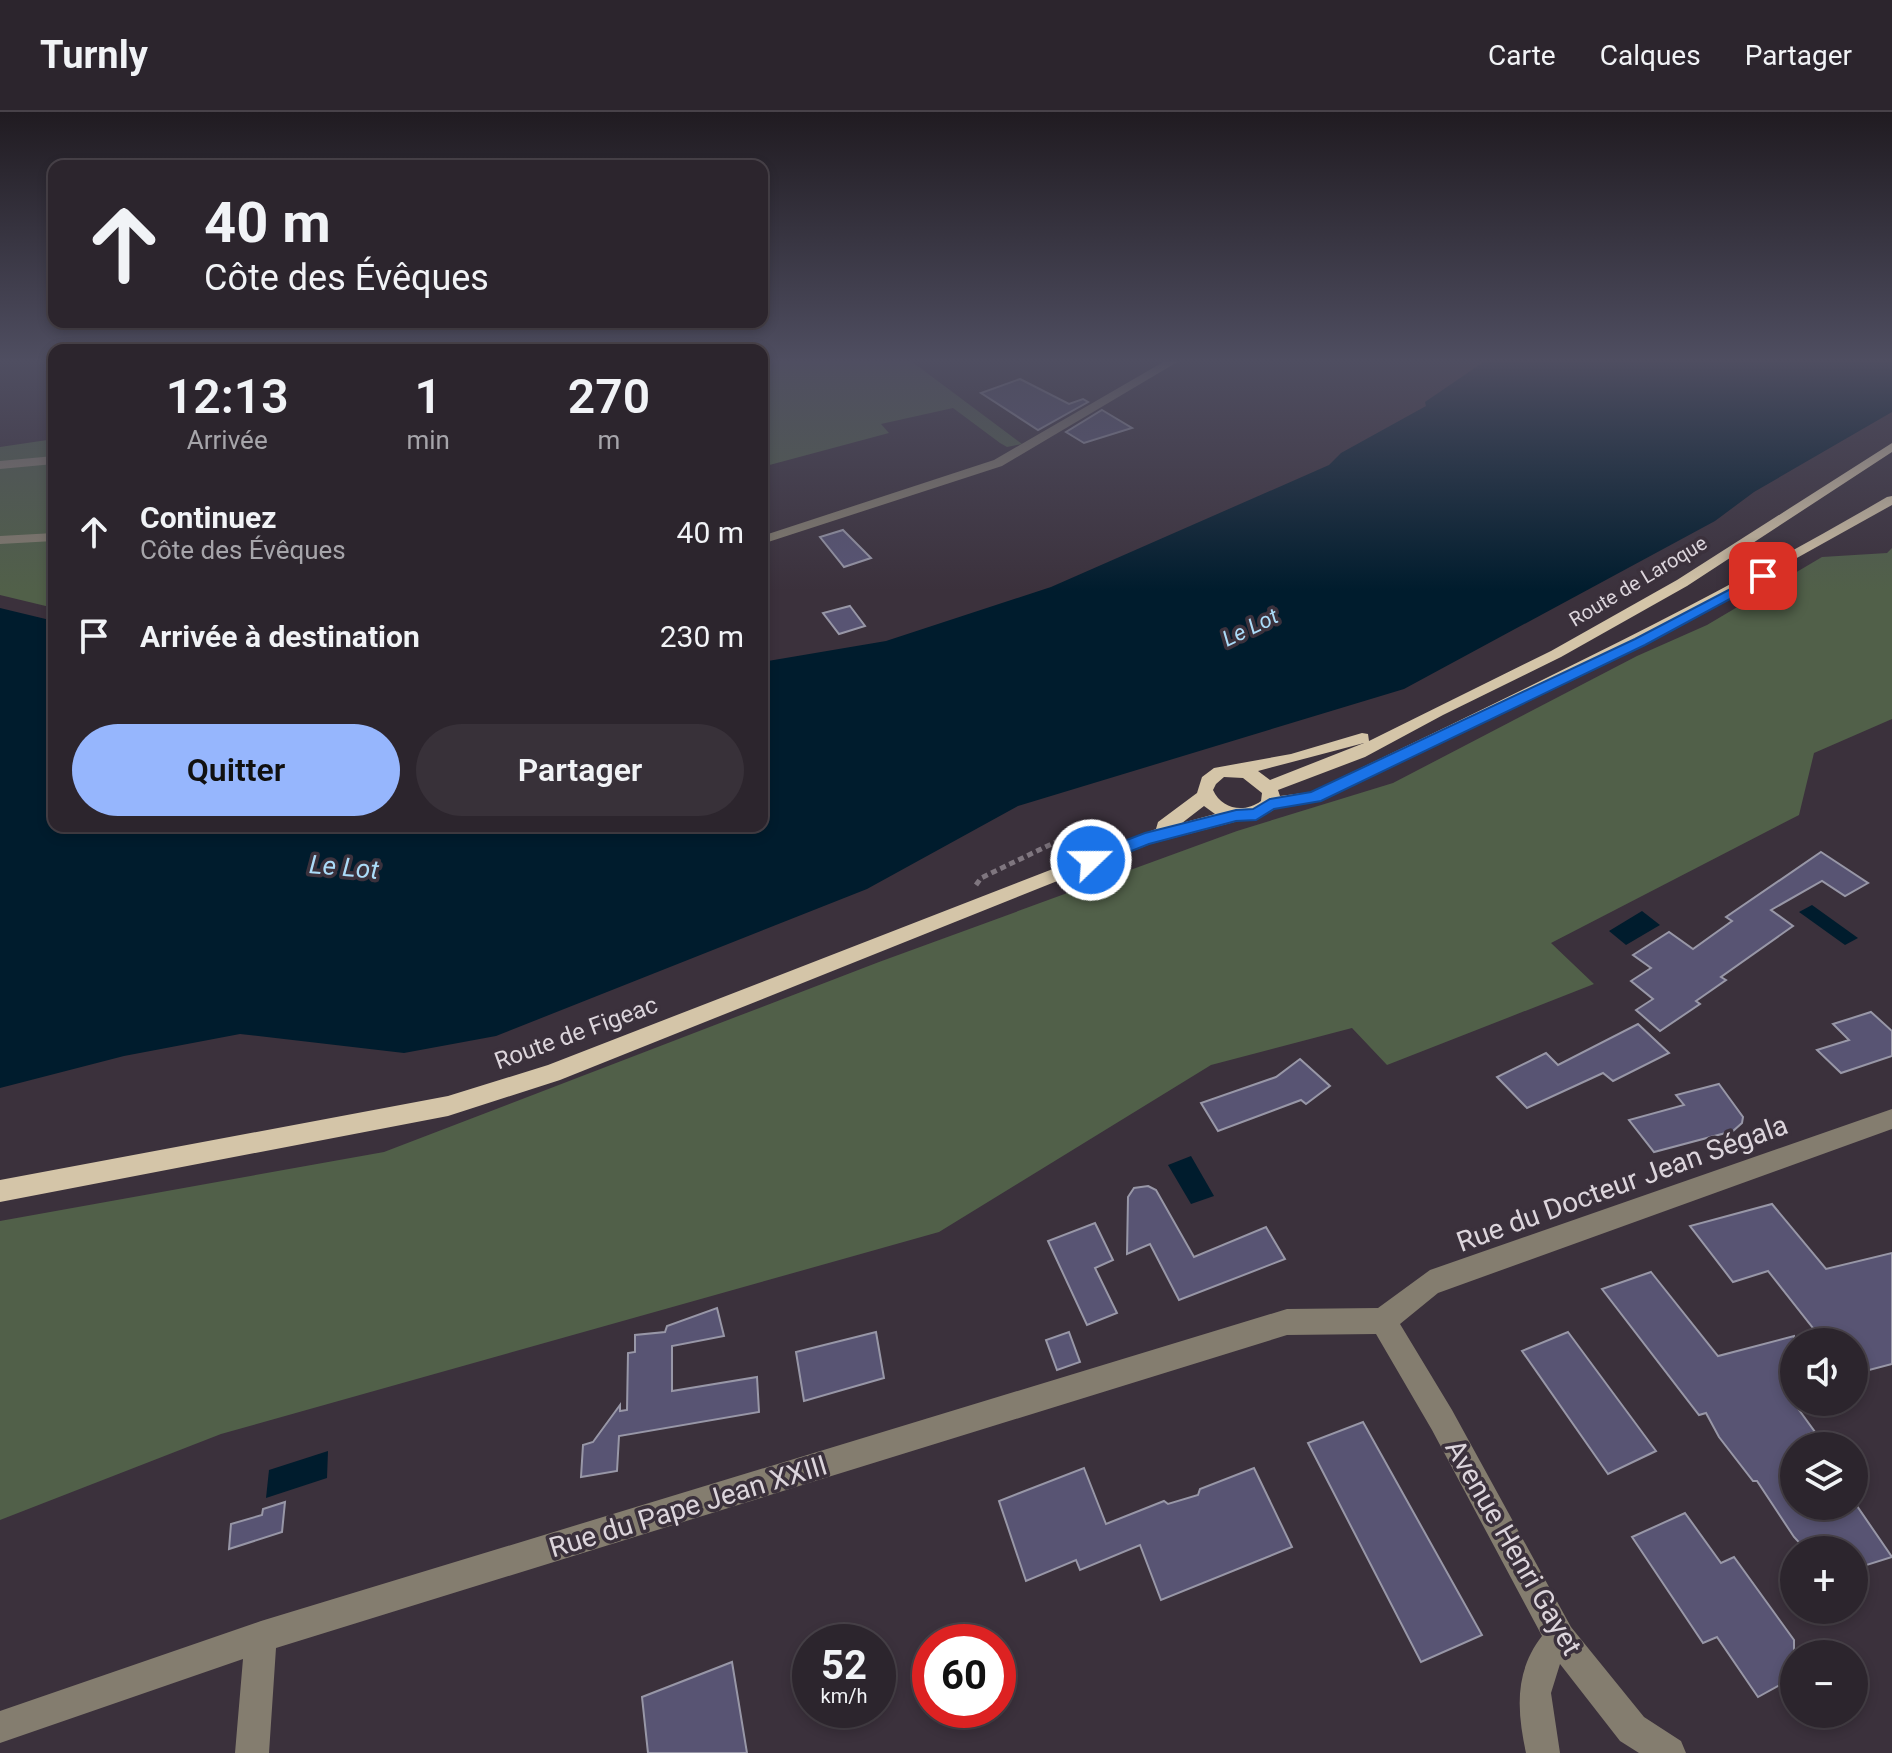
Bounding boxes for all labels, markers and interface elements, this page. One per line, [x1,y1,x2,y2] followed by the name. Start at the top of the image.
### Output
[40,33,148,77] text: Turnly
[1488,39,1556,72] text: Carte
[1600,39,1701,72] text: Calques
[1745,39,1852,72] text: Partager
[204,190,331,256] text: 40 m
[72,192,176,296] icon: ahead
[204,257,489,299] text: Côte des Évêques
[166,368,289,425] text: 12:13
[415,368,442,425] text: 1
[568,368,650,425] text: 270
[187,425,268,455] text: Arrivée
[406,425,450,455] text: min
[598,425,620,455] text: m
[140,500,277,535] text: Continuez
[72,510,116,554] icon: ahead
[677,515,744,550] text: 40 m
[1565,530,1711,632] street label: Route de Laroque
[140,535,346,565] text: Côte des Évêques
[1729,542,1797,610] pin
[1741,554,1785,598] icon: arrive
[1218,603,1283,652] water label: Le Lot
[72,614,116,658] icon: arrive
[140,619,420,654] text: Arrivée à destination
[660,619,744,654] text: 230 m
[72,724,400,816] button: Quitter
[416,724,744,816] button: Partager
[1049,818,1133,902] position arrow
[308,849,381,885] water label: Le Lot
[491,991,661,1075] street label: Route de Figeac
[1452,1108,1792,1259] street label: Rue du Docteur Jean Ségala
[1780,1328,1868,1728] map controls
[1780,1328,1868,1416] button: sound
[1780,1432,1868,1520] button: layers
[1438,1434,1589,1661] street label: Avenue Henri Gayet
[545,1448,831,1564] street label: Rue du Pape Jean XXIII
[1780,1536,1868,1624] button: +
[912,1624,1016,1728] speed limit sign: 60
[1780,1640,1868,1728] button: −
[821,1642,867,1689] text: 52
[821,1684,867,1708] text: km/h

